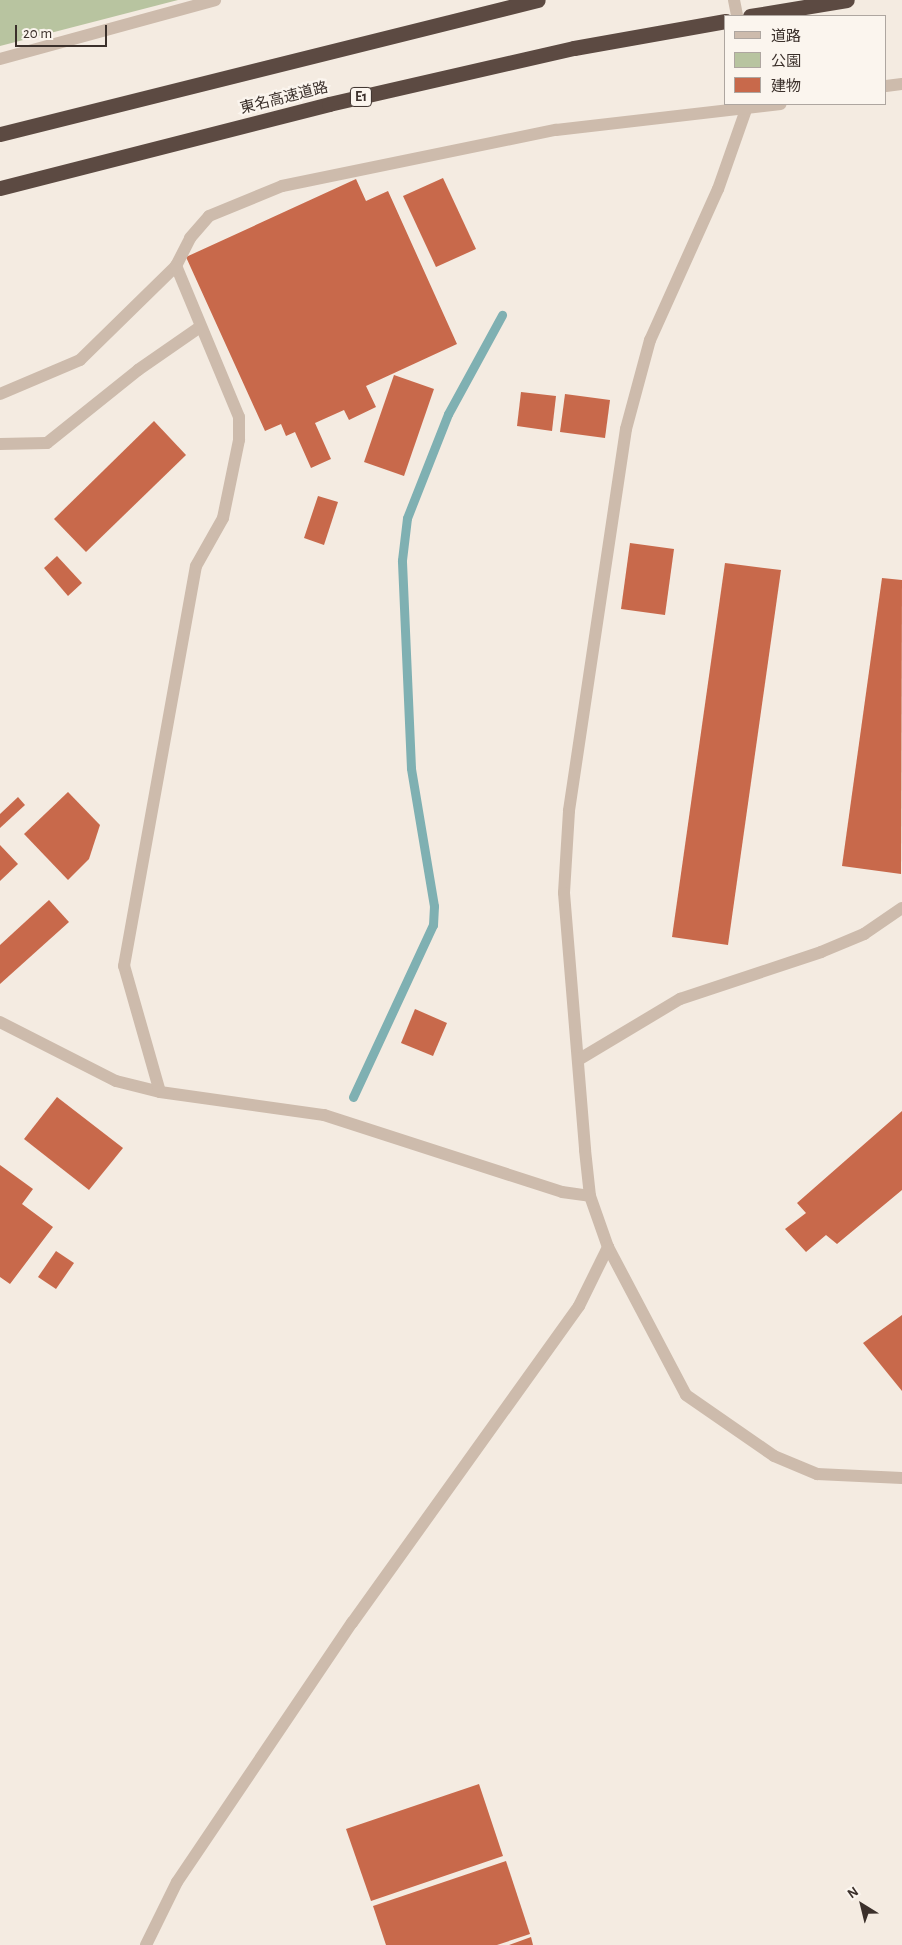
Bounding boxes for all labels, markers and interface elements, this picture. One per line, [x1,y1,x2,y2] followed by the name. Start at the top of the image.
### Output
[18,15,110,47] scale bar
[724,15,887,105] legend
[23,26,52,41] text: 20 m
[771,29,801,44] text: 道路
[771,54,801,69] text: 公園
[238,78,330,118] street label: 東名高速道路
[771,79,801,94] text: 建物
[350,85,372,108] road number: E1
[837,1880,887,1930] north arrow
[845,1884,861,1901] text: N

